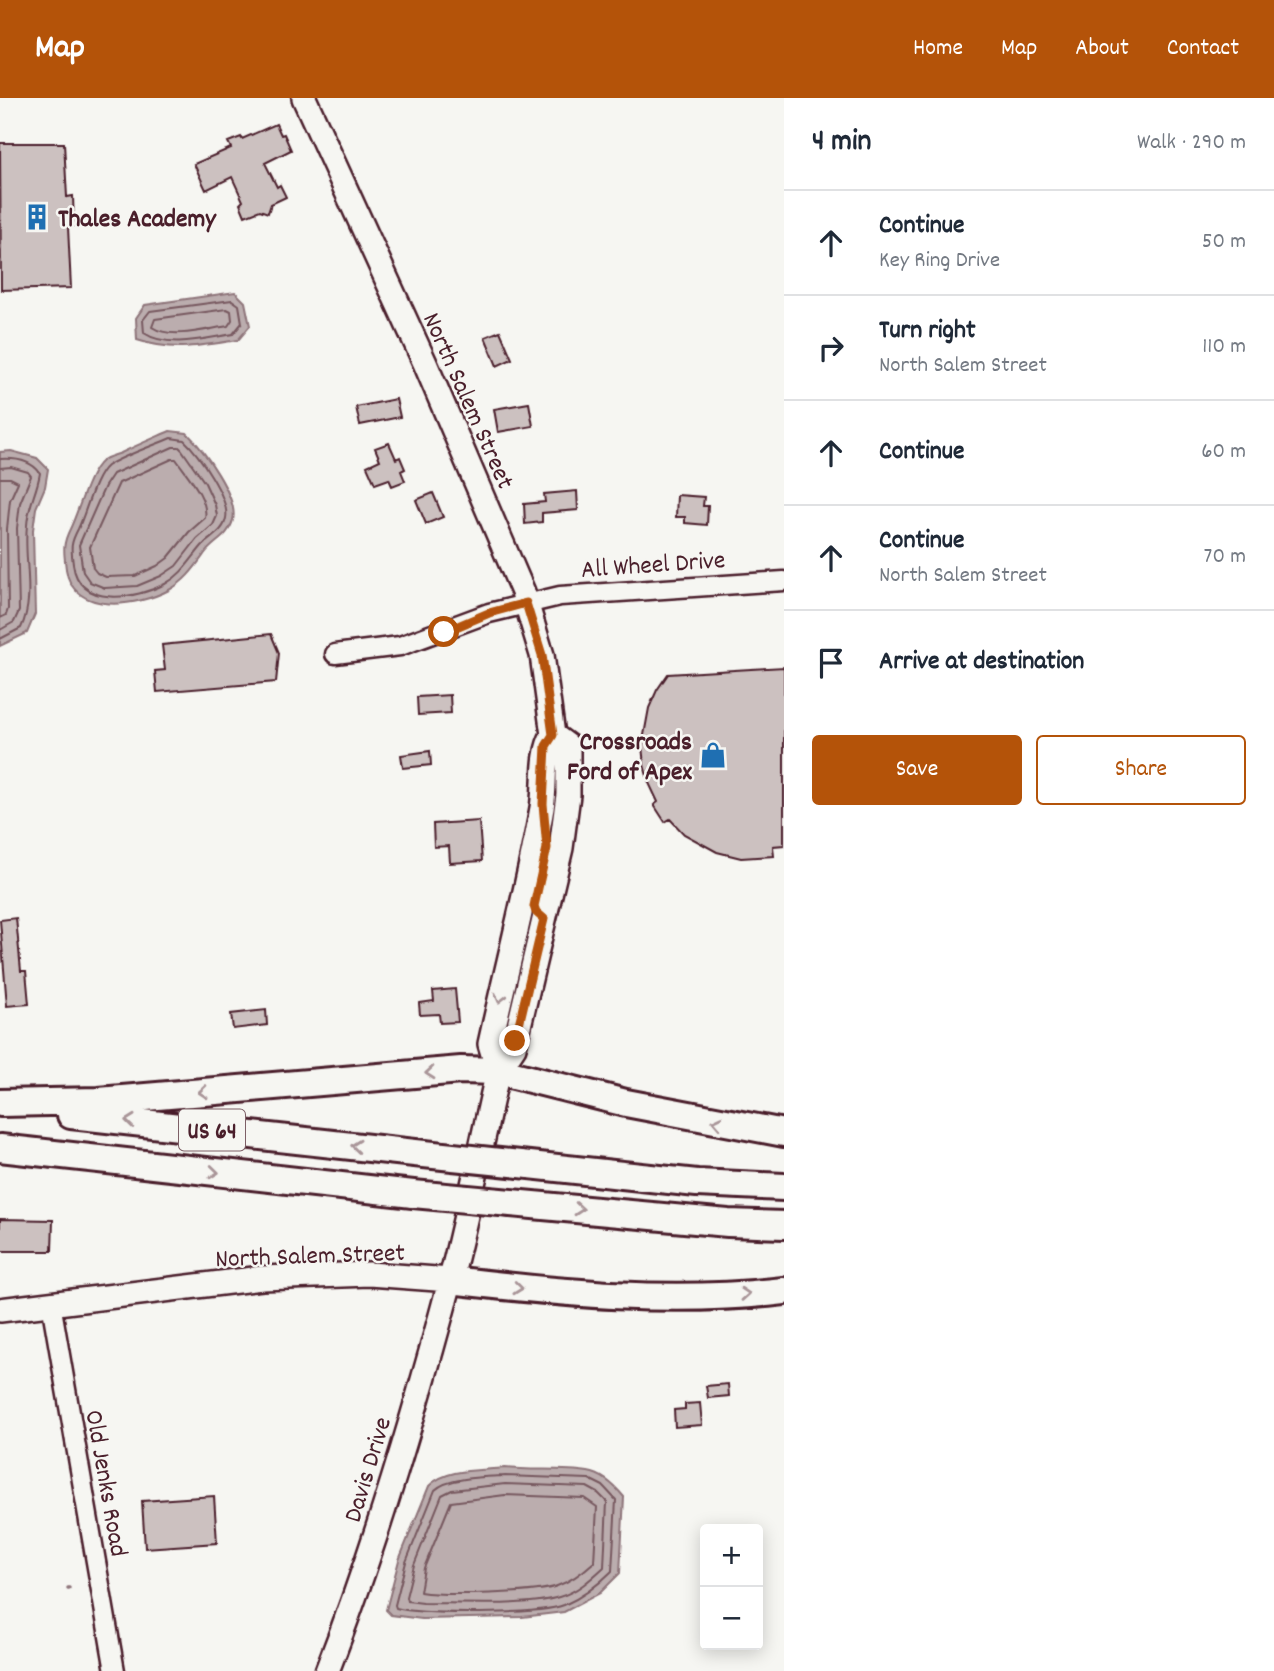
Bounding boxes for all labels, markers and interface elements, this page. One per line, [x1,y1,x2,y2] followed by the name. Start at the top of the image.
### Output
[35,26,85,73] text: Map
[913,32,963,66] text: Home
[1001,32,1037,66] text: Map
[1075,32,1129,66] text: About
[1167,32,1239,66] text: Contact
[812,122,871,165] text: 4 min
[1137,127,1246,160] text: Walk · 290 m
[22,202,52,232] building icon: Thales Academy
[58,202,217,239] place label: Thales Academy
[879,208,964,245] text: Continue
[812,224,850,262] icon: ahead
[1202,226,1246,259] text: 50 m
[879,245,1000,278] text: Key Ring Drive
[411,307,522,496] street label: North Salem Street
[879,313,976,350] text: Turn right
[812,329,850,367] icon: right
[1202,331,1246,364] text: 110 m
[879,350,1047,383] text: North Salem Street
[812,434,850,472] icon: ahead
[879,434,964,471] text: Continue
[1201,436,1246,469] text: 60 m
[879,523,964,560] text: Continue
[812,539,850,577] icon: ahead
[1204,541,1246,574] text: 70 m
[580,543,727,590] street label: All Wheel Drive
[879,560,1047,593] text: North Salem Street
[428,616,459,647] route start
[812,644,850,682] icon: arrive
[879,644,1084,681] text: Arrive at destination
[567,725,692,792] place label: Crossroads Ford of Apex
[812,735,1022,805] button: Save
[1036,735,1246,805] button: Share
[698,740,728,770] shop icon: Crossroads Ford of Apex
[494,992,508,1004] one-way arrow
[499,1025,530,1056] route end
[424,1065,435,1080] one-way arrow
[197,1084,208,1099] one-way arrow
[179,1110,245,1150] road number: US 64
[124,1114,136,1129] one-way arrow
[711,1115,723,1130] one-way arrow
[350,1139,361,1154] one-way arrow
[209,1164,220,1179] one-way arrow
[574,1201,585,1216] one-way arrow
[215,1236,406,1279] street label: North Salem Street
[512,1280,524,1295] one-way arrow
[740,1287,751,1302] one-way arrow
[73,1407,136,1560] street label: Old Jenks Road
[336,1413,403,1527] street label: Davis Drive
[700,1524,763,1650] map controls
[700,1524,763,1587] button: +
[700,1587,763,1650] button: −

